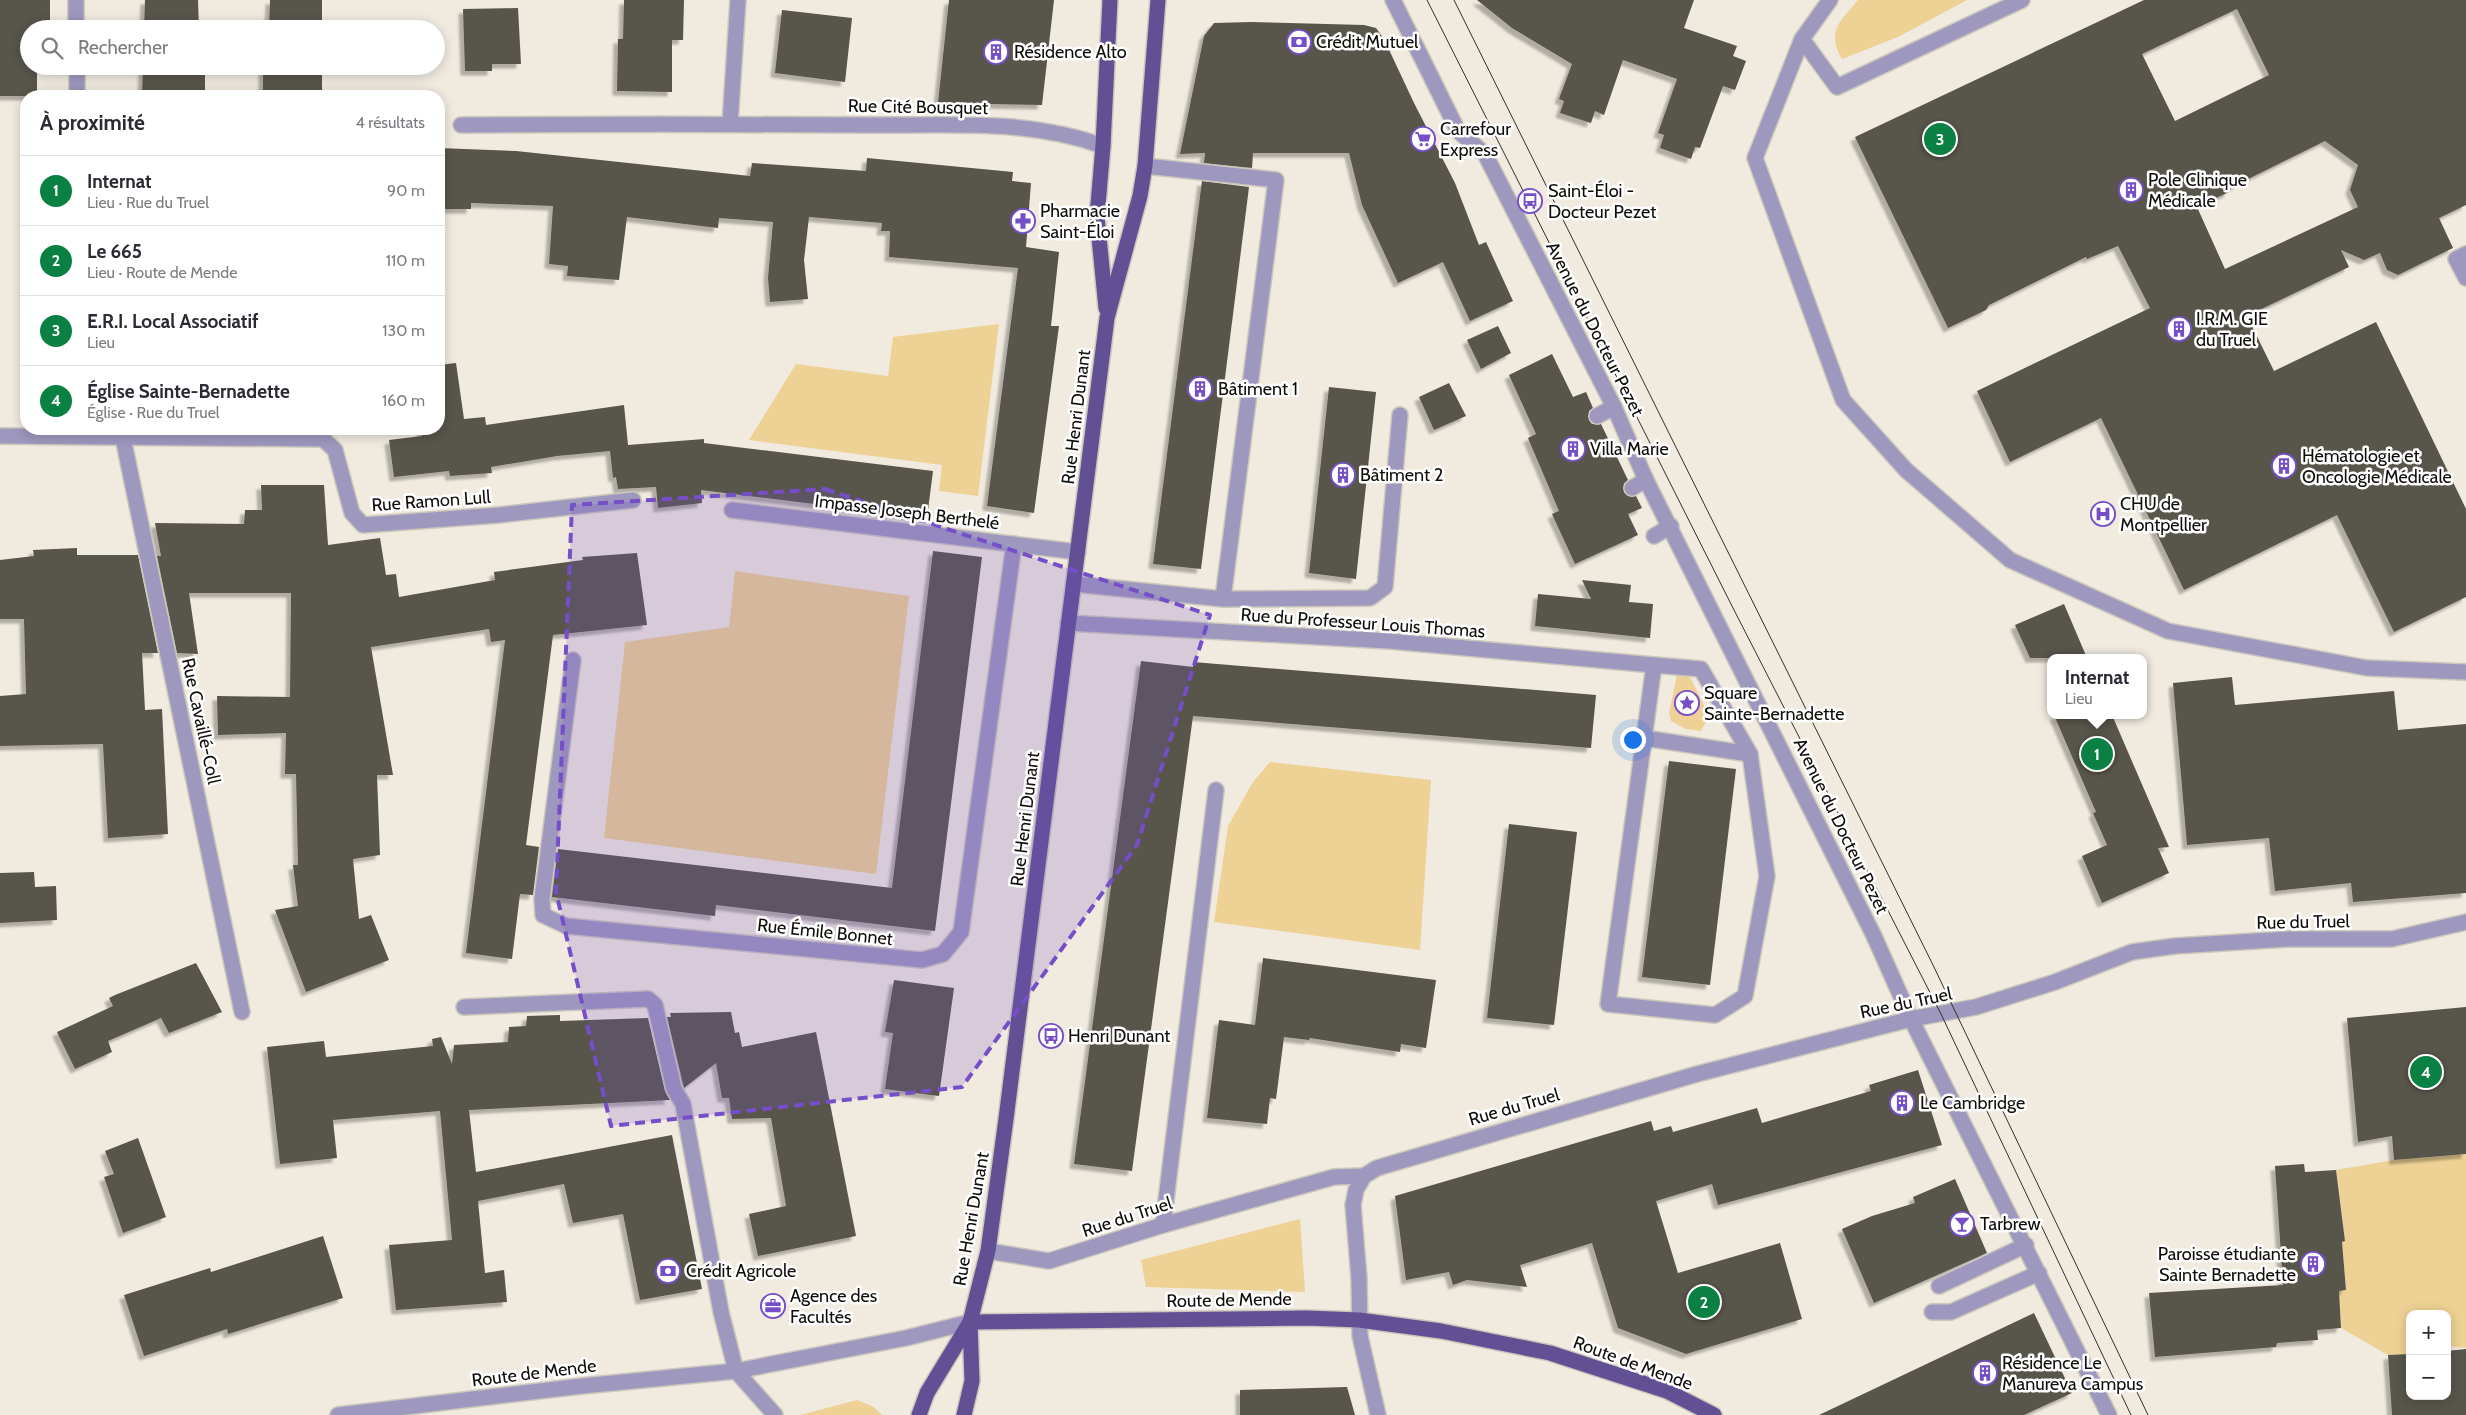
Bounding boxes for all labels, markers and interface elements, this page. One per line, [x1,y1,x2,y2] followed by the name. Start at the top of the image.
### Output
[20,20,445,75] search box
[1286,29,1312,55] bank icon: Crédit Mutuel
[1316,31,1419,53] place label: Crédit Mutuel
[38,34,66,62] icon: search
[78,36,168,59] text: Rechercher
[983,39,1009,65] building icon: Résidence Alto
[1014,41,1127,63] place label: Résidence Alto
[848,95,988,119] street label: Rue Cité Bousquet
[40,110,145,135] text: À proximité
[355,113,425,132] text: 4 résultats
[1440,118,1511,161] place label: Carrefour Express
[1924,120,1956,158] pin: 3
[1410,126,1436,152] supermarket icon: Carrefour Express
[2148,169,2247,212] place label: Pole Clinique Médicale
[87,170,152,193] text: Internat
[2118,177,2144,203] building icon: Pole Clinique Médicale
[1548,180,1656,223] place label: Saint-Éloi - Docteur Pezet
[53,181,59,200] text: 1
[387,181,425,200] text: 90 m
[1517,188,1543,214] bus stop icon: Saint-Éloi - Docteur Pezet
[87,193,209,212] text: Lieu · Rue du Truel
[1040,200,1120,243] place label: Pharmacie Saint-Éloi
[1010,208,1036,234] pharmacy icon: Pharmacie Saint-Éloi
[1541,238,1649,420] street label: Avenue du Docteur Pezet
[87,240,142,263] text: Le 665
[52,251,60,270] text: 2
[386,251,425,270] text: 110 m
[87,263,237,282] text: Lieu · Route de Mende
[2196,308,2268,351] place label: I.R.M. GIE du Truel
[87,310,258,333] text: E.R.I. Local Associatif
[2166,316,2192,342] building icon: I.R.M. GIE du Truel
[52,321,60,340] text: 3
[382,321,425,340] text: 130 m
[87,333,115,352] text: Lieu
[1057,348,1095,486] street label: Rue Henri Dunant
[1187,376,1213,402] building icon: Bâtiment 1
[1218,378,1298,400] place label: Bâtiment 1
[87,380,290,403] text: Église Sainte-Bernadette
[51,391,61,410] text: 4
[382,391,425,410] text: 160 m
[87,403,220,422] text: Église · Rue du Truel
[1560,436,1586,462] building icon: Villa Marie
[1590,438,1669,460] place label: Villa Marie
[2302,445,2452,488] place label: Hématologie et Oncologie Médicale
[2271,453,2297,479] building icon: Hématologie et Oncologie Médicale
[1330,462,1356,488] building icon: Bâtiment 2
[1360,464,1444,486] place label: Bâtiment 2
[371,486,492,516] street label: Rue Ramon Lull
[813,490,1001,534] street label: Impasse Joseph Berthelé
[2120,493,2207,536] place label: CHU de Montpellier
[2090,501,2116,527] hospital icon: CHU de Montpellier
[1240,603,1486,643] street label: Rue du Professeur Louis Thomas
[2047,654,2147,719] popup
[177,656,225,787] street label: Rue Cavaillé-Coll
[2065,666,2129,689] text: Internat
[1704,682,1845,725] place label: Square Sainte-Bernadette
[2065,689,2093,708] text: Lieu
[1674,690,1700,716] place icon: Square Sainte-Bernadette
[1620,727,1646,753] your location
[1789,735,1893,917] street label: Avenue du Docteur Pezet
[2081,735,2113,773] pin: 1
[1006,750,1044,888] street label: Rue Henri Dunant
[2256,910,2351,934] street label: Rue du Truel
[756,914,894,950] street label: Rue Émile Bonnet
[1858,982,1955,1023] street label: Rue du Truel
[1038,1023,1064,1049] bus stop icon: Henri Dunant
[1068,1025,1170,1047] place label: Henri Dunant
[2410,1053,2442,1091] pin: 4
[1466,1083,1563,1130] street label: Rue du Truel
[1889,1090,1915,1116] building icon: Le Cambridge
[1920,1092,2025,1114] place label: Le Cambridge
[948,1150,994,1288] street label: Rue Henri Dunant
[1079,1192,1176,1242] street label: Rue du Truel
[1949,1211,1975,1237] bar icon: Tarbrew
[1980,1213,2041,1235] place label: Tarbrew
[2158,1243,2296,1286] place label: Paroisse étudiante Sainte Bernadette
[2300,1251,2326,1277] building icon: Paroisse étudiante Sainte Bernadette
[655,1258,681,1284] bank icon: Crédit Agricole
[686,1260,796,1282] place label: Crédit Agricole
[1688,1283,1720,1321] pin: 2
[790,1285,877,1328] place label: Agence des Facultés
[1166,1288,1292,1312] street label: Route de Mende
[760,1293,786,1319] office icon: Agence des Facultés
[2406,1310,2451,1400] map controls
[2406,1310,2451,1355] button: +
[1570,1331,1696,1395] street label: Route de Mende
[2002,1352,2143,1395] place label: Résidence Le Manureva Campus
[471,1354,597,1392] street label: Route de Mende
[2406,1355,2451,1400] button: −
[1972,1360,1998,1386] building icon: Résidence Le Manureva Campus

